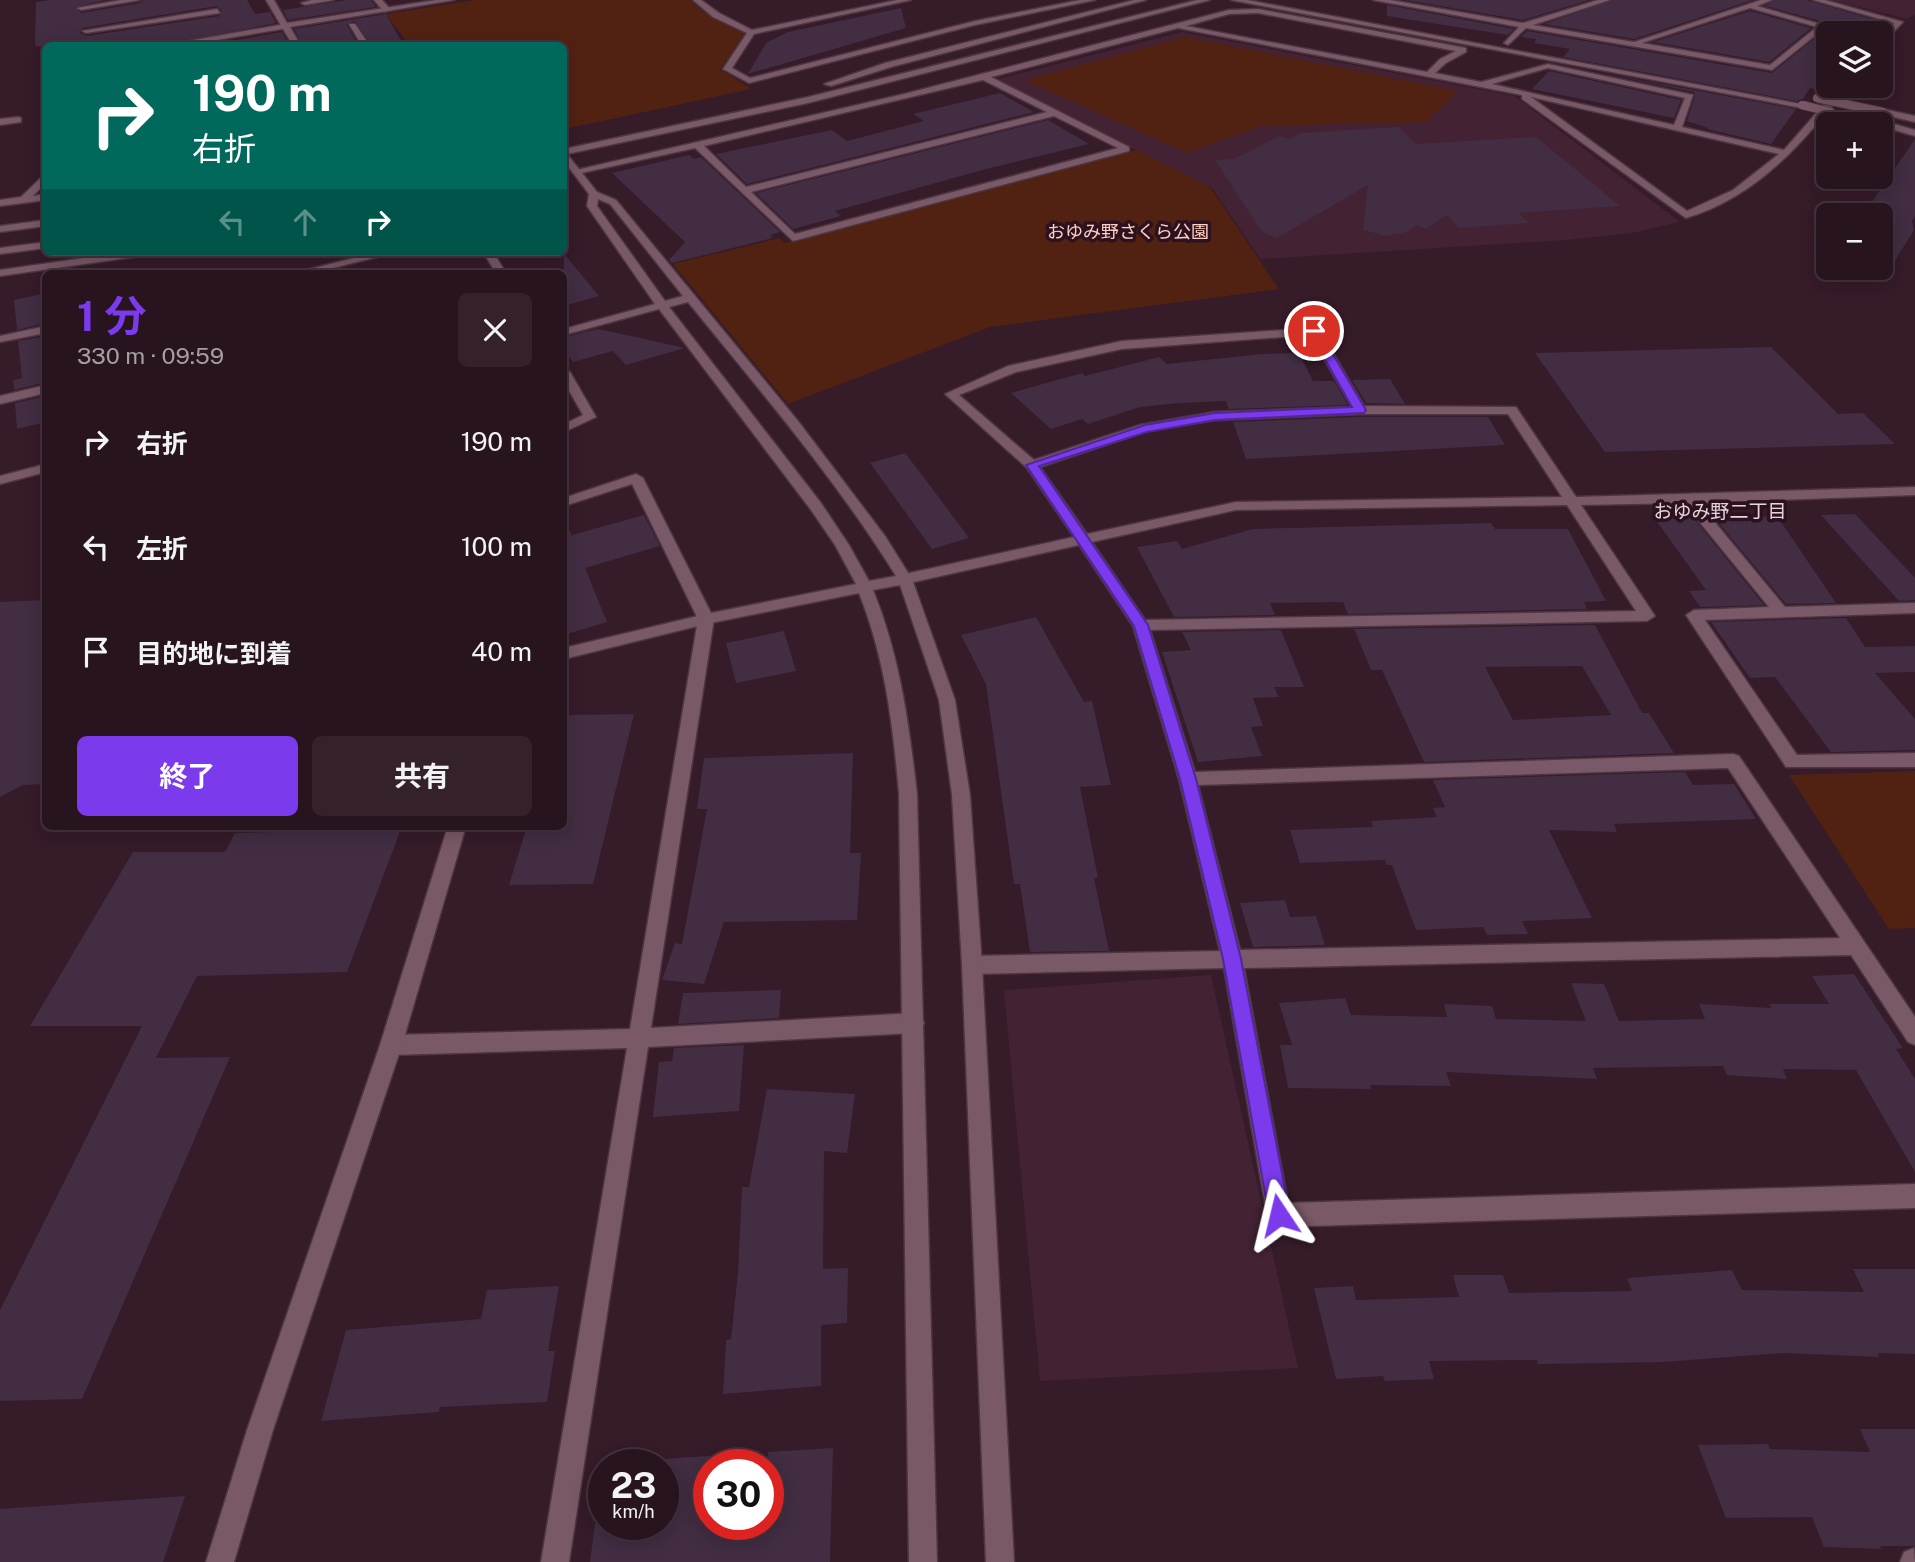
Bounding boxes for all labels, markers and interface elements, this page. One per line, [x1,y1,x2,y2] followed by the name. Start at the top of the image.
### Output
[1816,21,1893,280] map controls
[1816,21,1893,98] button: layers
[192,64,332,122] text: 190 m
[77,70,168,161] icon: right
[1816,112,1893,189] button: +
[192,130,256,167] text: 右折
[213,203,251,241] icon: left
[286,203,324,241] icon: ahead
[359,203,397,241] icon: right
[1816,203,1893,280] button: −
[1047,221,1209,242] park label: おゆみ野さくら公園
[77,291,146,340] text: 1 分
[458,293,532,367] button: close
[1284,301,1344,361] pin
[1295,312,1333,350] icon: arrive
[77,342,224,369] text: 330 m · 09:59
[77,423,115,461] icon: right
[461,426,532,457] text: 190 m
[136,428,188,459] text: 右折
[1653,500,1787,522] district label: おゆみ野二丁目
[77,528,115,566] icon: left
[461,531,532,562] text: 100 m
[136,533,188,564] text: 左折
[77,633,115,671] icon: arrive
[471,636,532,667] text: 40 m
[136,638,292,669] text: 目的地に到着
[77,736,298,816] button: 終了
[312,736,532,816] button: 共有
[1242,1178,1316,1252] position arrow
[693,1449,784,1540] speed limit sign: 30
[611,1465,656,1506] text: 23
[612,1501,655,1522] text: km/h

